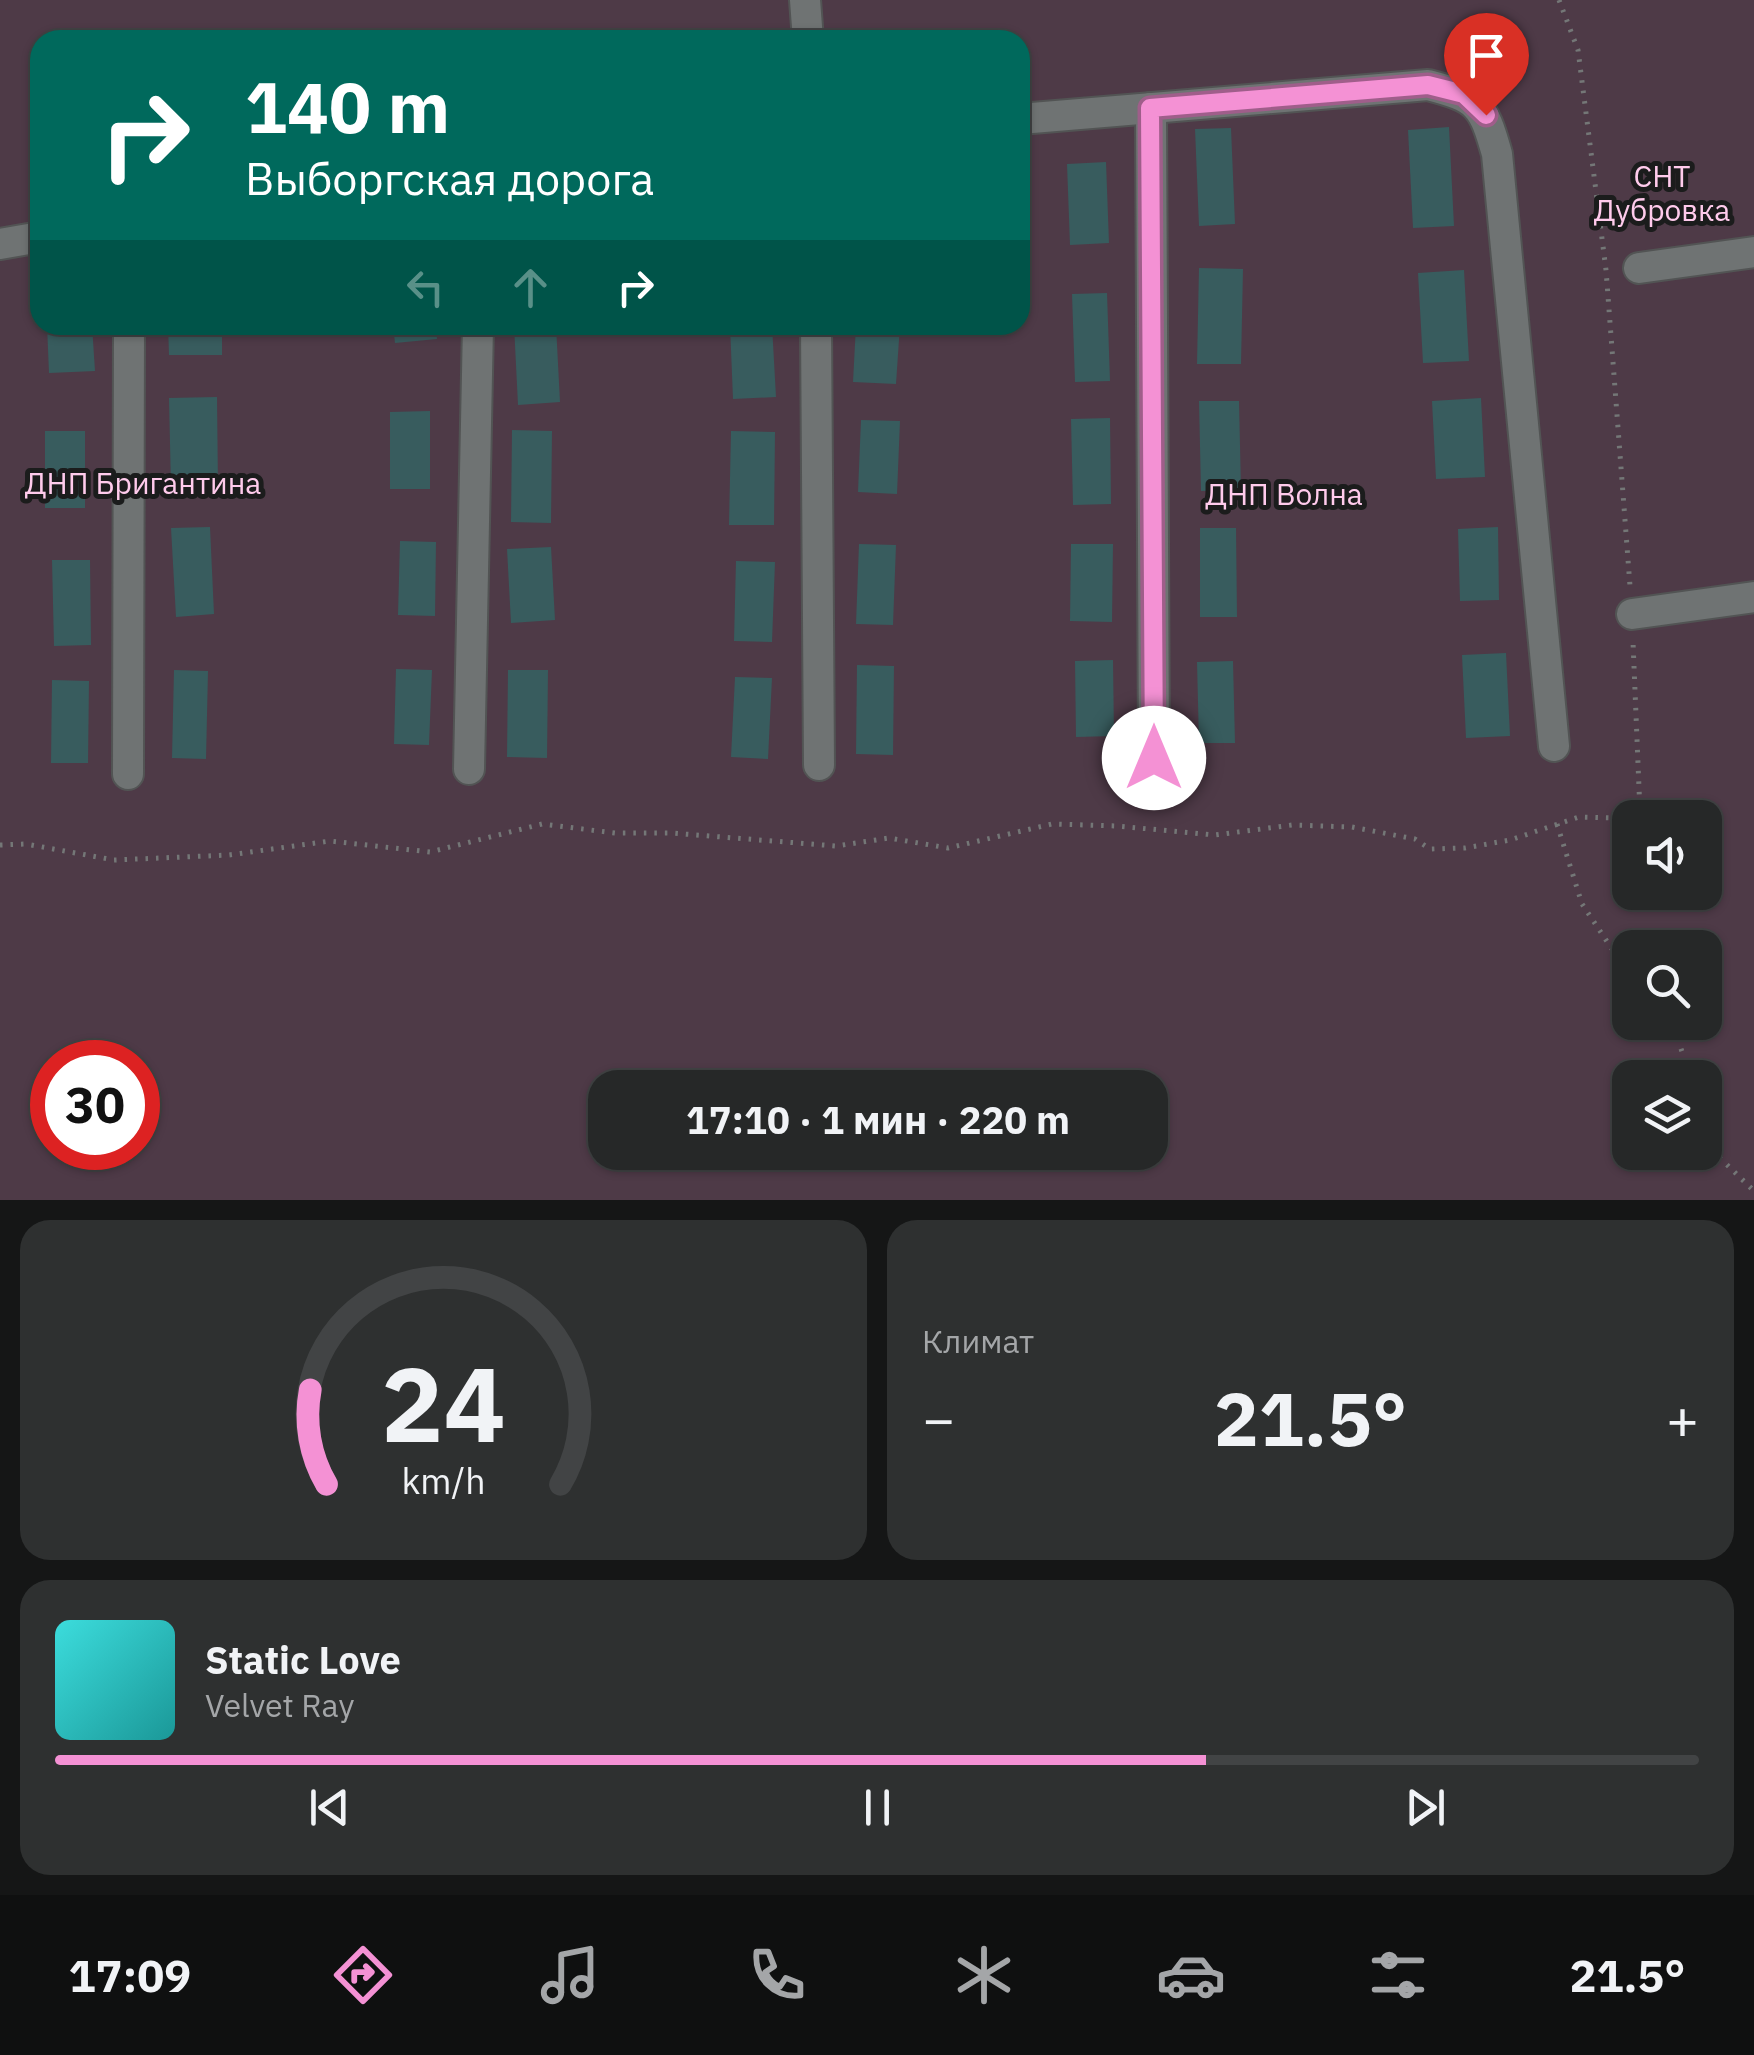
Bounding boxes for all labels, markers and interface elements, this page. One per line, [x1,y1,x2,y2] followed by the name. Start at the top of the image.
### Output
[1444,13,1529,116] pin
[1459,28,1514,83] icon: arrive
[245,61,450,152] text: 140 m
[80,70,210,200] icon: right
[245,149,654,207] text: Выборгская дорога
[1594,156,1730,229] park label: СНТ Дубровка
[398,260,453,315] icon: left
[503,260,558,315] icon: ahead
[608,260,663,315] icon: right
[25,463,261,502] park label: ДНП Бригантина
[1205,474,1363,513] park label: ДНП Волна
[1102,706,1206,810] position arrow
[1612,800,1722,1170] map controls
[1612,800,1722,910] button: sound
[1612,930,1722,1040] button: search
[30,1040,160,1170] speed limit sign: 30
[1612,1060,1722,1170] button: layers
[686,1095,1070,1144] text: 17:10 · 1 мин · 220 m
[922,1320,1034,1362] text: Климат
[381,1335,506,1471] text: 24
[1214,1369,1407,1467] text: 21.5°
[922,1383,955,1454] text: −
[1666,1383,1699,1454] text: +
[401,1457,486,1504] text: km/h
[205,1635,401,1684] text: Static Love
[205,1684,354,1726] text: Velvet Ray
[302,1780,357,1835] icon: previous
[850,1780,905,1835] icon: pause
[1398,1780,1453,1835] icon: next
[328,1940,398,2010] icon: directions
[535,1940,605,2010] icon: music
[742,1940,812,2010] icon: phone
[949,1940,1019,2010] icon: climate
[1156,1940,1226,2010] icon: car
[1363,1940,1433,2010] icon: filters
[68,1946,191,2004] text: 17:09
[1569,1946,1686,2004] text: 21.5°

